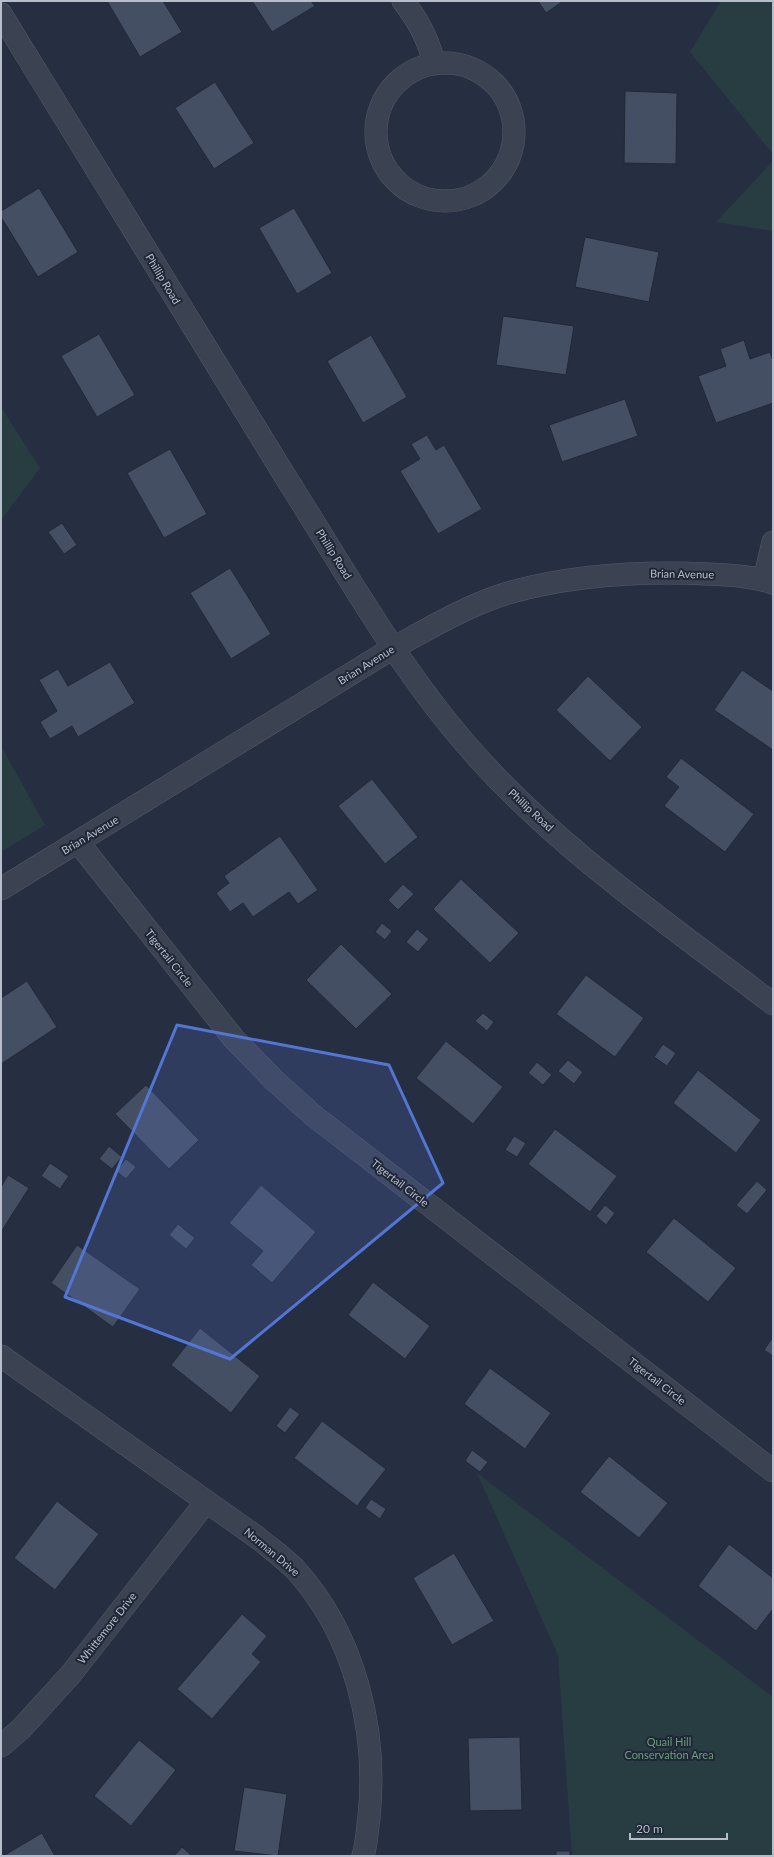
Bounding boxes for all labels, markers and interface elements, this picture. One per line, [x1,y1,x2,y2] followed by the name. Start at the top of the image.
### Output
[143,251,184,306] street label: Phillip Road
[314,526,355,581] street label: Phillip Road
[650,566,714,581] street label: Brian Avenue
[335,642,397,687] street label: Brian Avenue
[506,786,556,834] street label: Phillip Road
[59,812,121,857] street label: Brian Avenue
[143,926,196,989] street label: Tigertail Circle
[369,1156,432,1209] street label: Tigertail Circle
[626,1354,689,1407] street label: Tigertail Circle
[242,1525,303,1579] street label: Norman Drive
[75,1589,139,1666] street label: Whittemore Drive
[624,1735,714,1761] park label: Quail Hill Conservation Area
[630,1815,727,1841] scale bar
[636,1821,663,1836] text: 20 m

